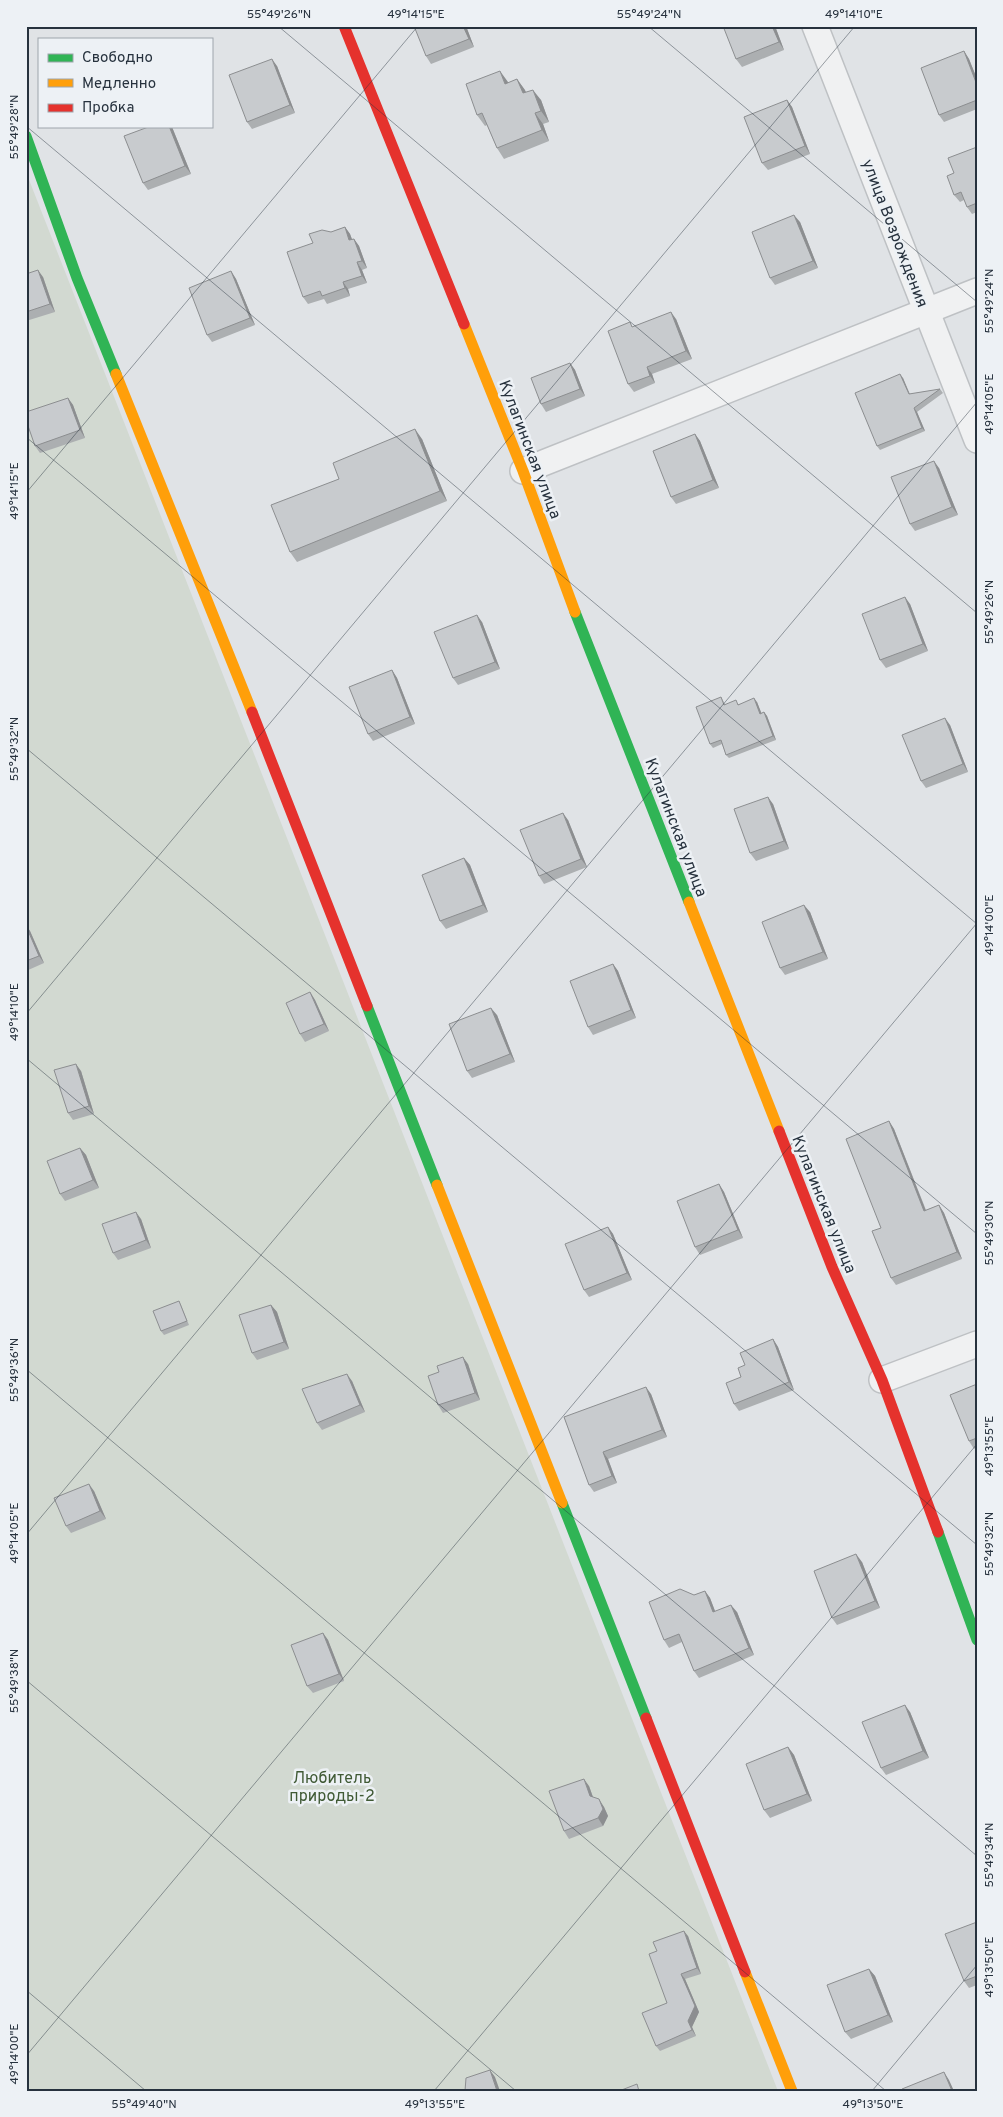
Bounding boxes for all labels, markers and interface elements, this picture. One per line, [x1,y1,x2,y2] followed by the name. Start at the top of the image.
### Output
[247,7,311,23] text: 55°49'26"N
[387,7,445,23] text: 49°14'15"E
[617,7,681,23] text: 55°49'24"N
[825,7,883,23] text: 49°14'10"E
[38,38,212,128] legend
[82,49,153,68] text: Свободно
[82,75,156,94] text: Медленно
[7,95,23,159] text: 55°49'28"N
[82,99,134,118] text: Пробка
[857,157,932,311] street label: улица Возрождения
[982,269,998,333] text: 55°49'24"N
[982,374,998,434] text: 49°14'05"E
[493,378,565,522] street label: Кулагинская улица
[7,462,23,520] text: 49°14'15"E
[982,580,998,644] text: 55°49'26"N
[7,717,23,781] text: 55°49'32"N
[639,756,711,900] street label: Кулагинская улица
[982,895,998,955] text: 49°14'00"E
[7,983,23,1041] text: 49°14'10"E
[786,1133,860,1277] street label: Кулагинская улица
[982,1201,998,1265] text: 55°49'30"N
[7,1338,23,1402] text: 55°49'36"N
[982,1416,998,1476] text: 49°13'55"E
[7,1503,23,1563] text: 49°14'05"E
[982,1512,998,1576] text: 55°49'32"N
[7,1649,23,1713] text: 55°49'38"N
[289,1769,375,1807] park label: Любитель природы-2
[982,1823,998,1887] text: 55°49'34"N
[982,1937,998,1997] text: 49°13'50"E
[7,2024,23,2084] text: 49°14'00"E
[111,2097,177,2113] text: 55°49'40"N
[405,2097,465,2113] text: 49°13'55"E
[843,2097,903,2113] text: 49°13'50"E

